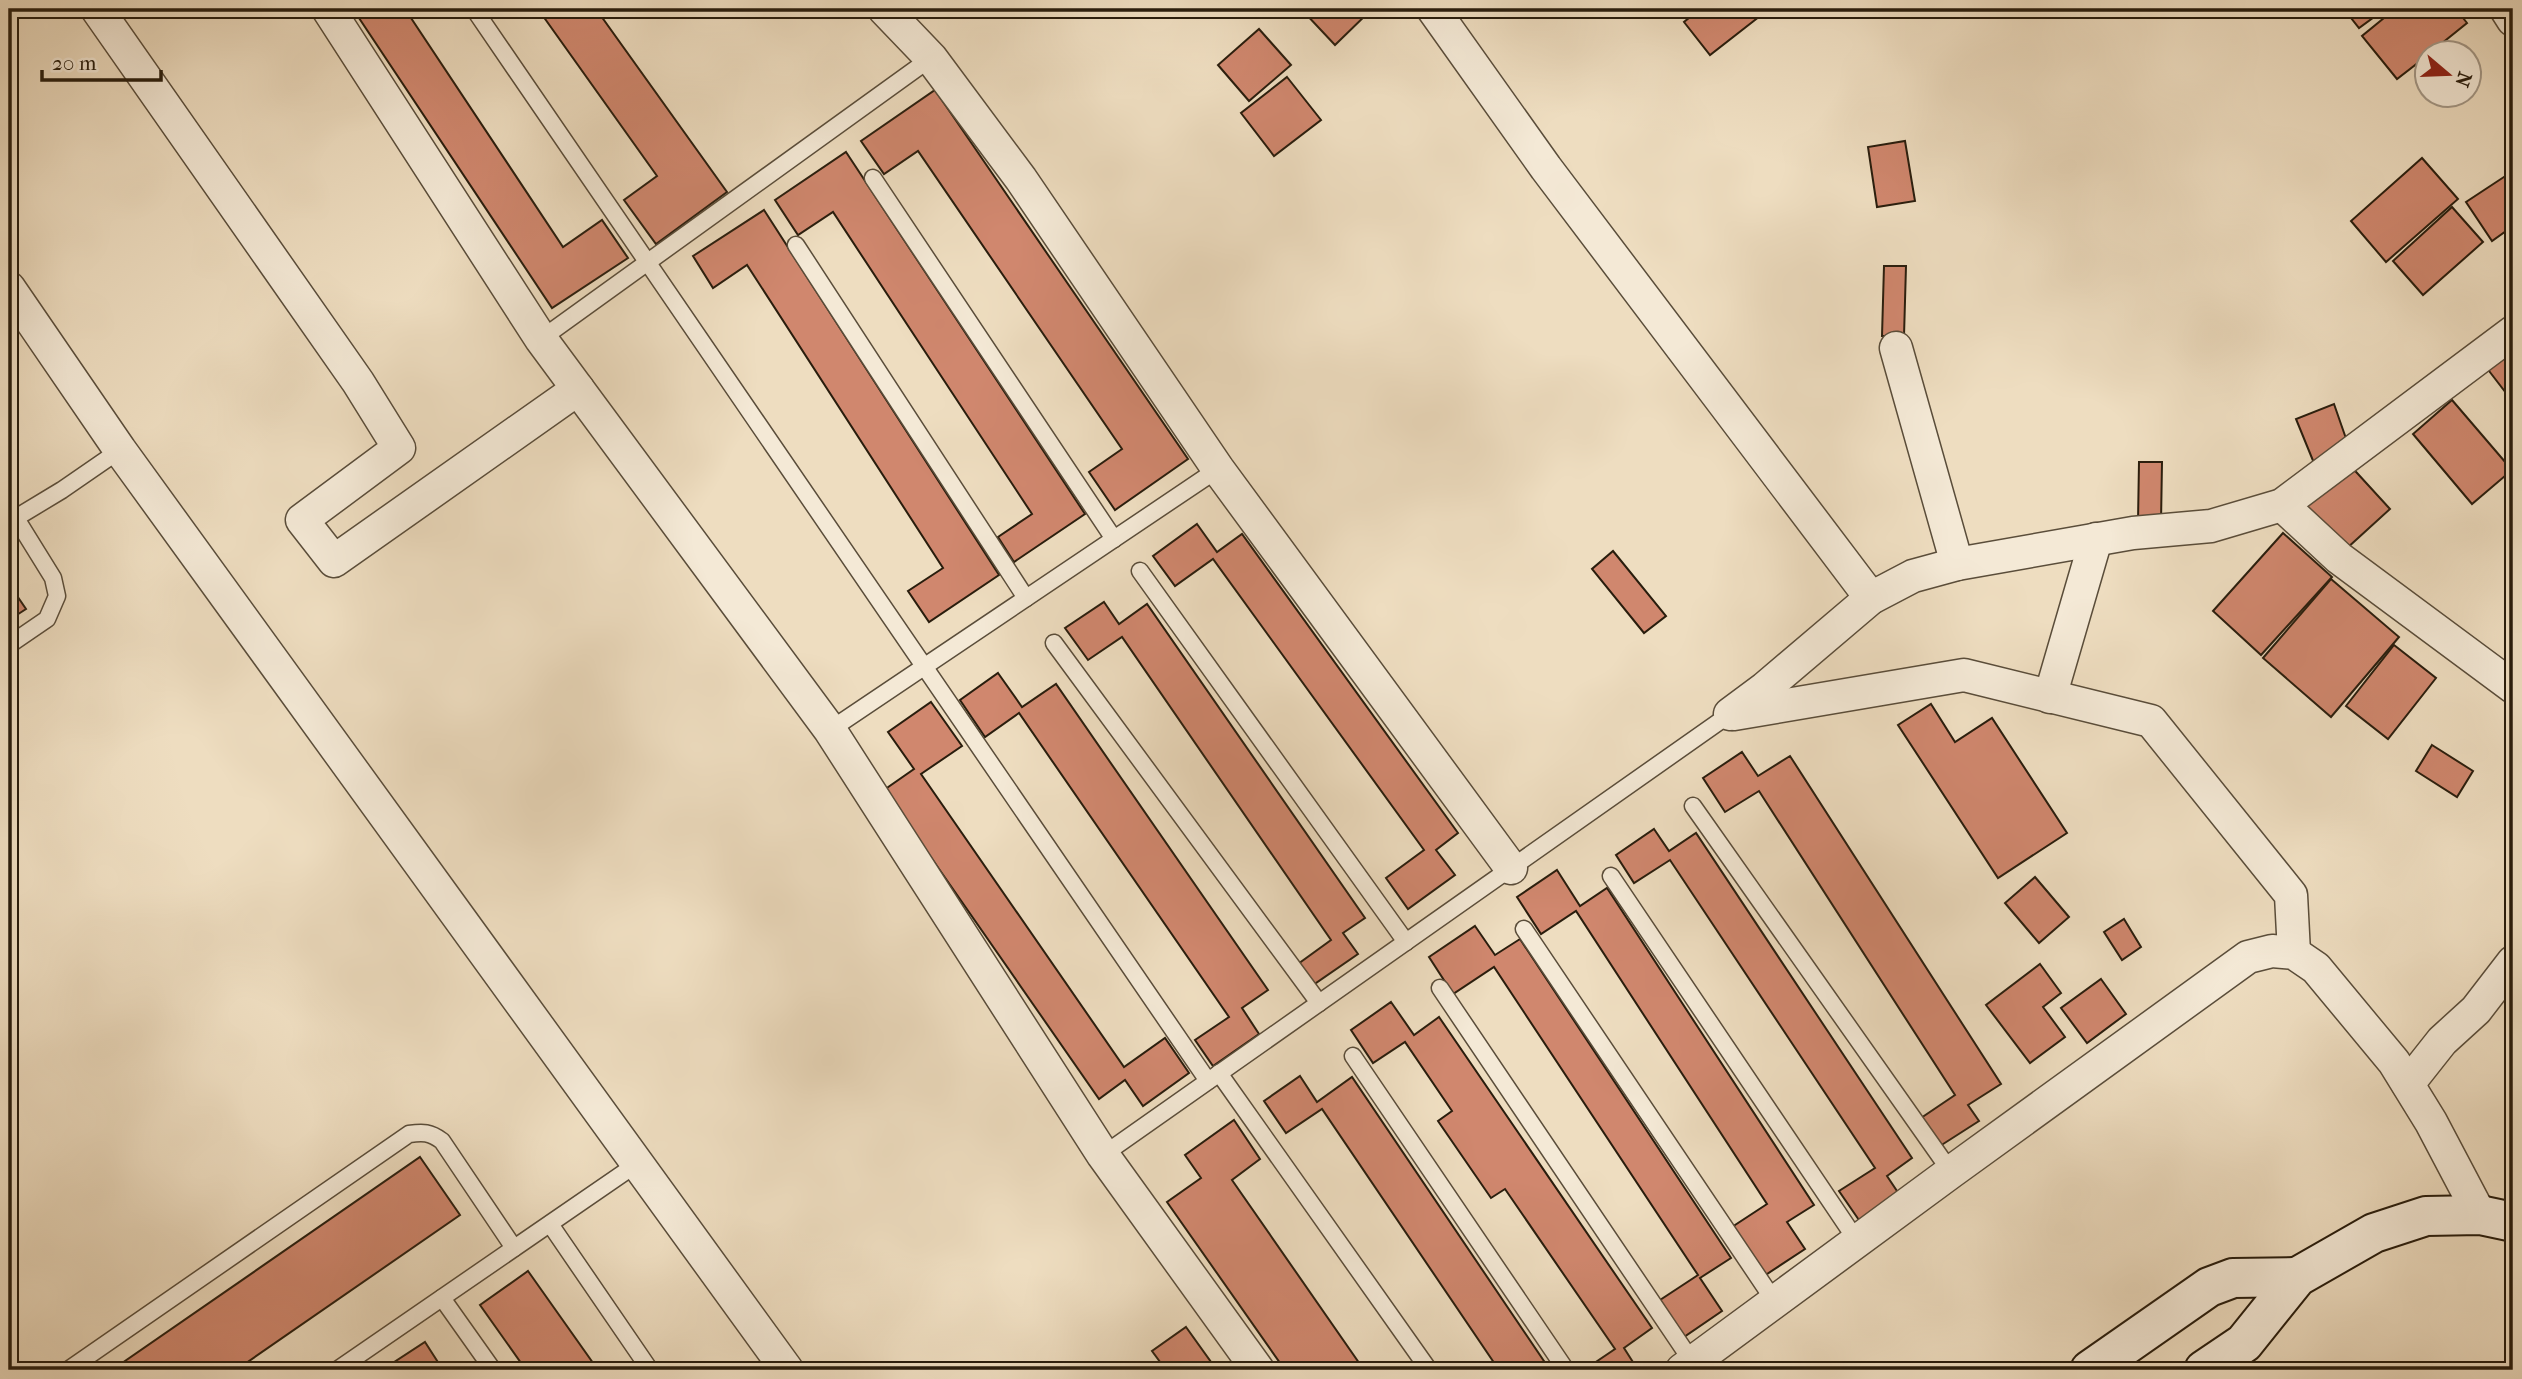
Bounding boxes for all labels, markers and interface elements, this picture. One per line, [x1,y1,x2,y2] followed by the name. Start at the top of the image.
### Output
[42,38,161,82] scale bar
[2414,38,2484,108] north arrow
[52,51,97,75] text: 20 m
[2450,69,2476,90] text: N

